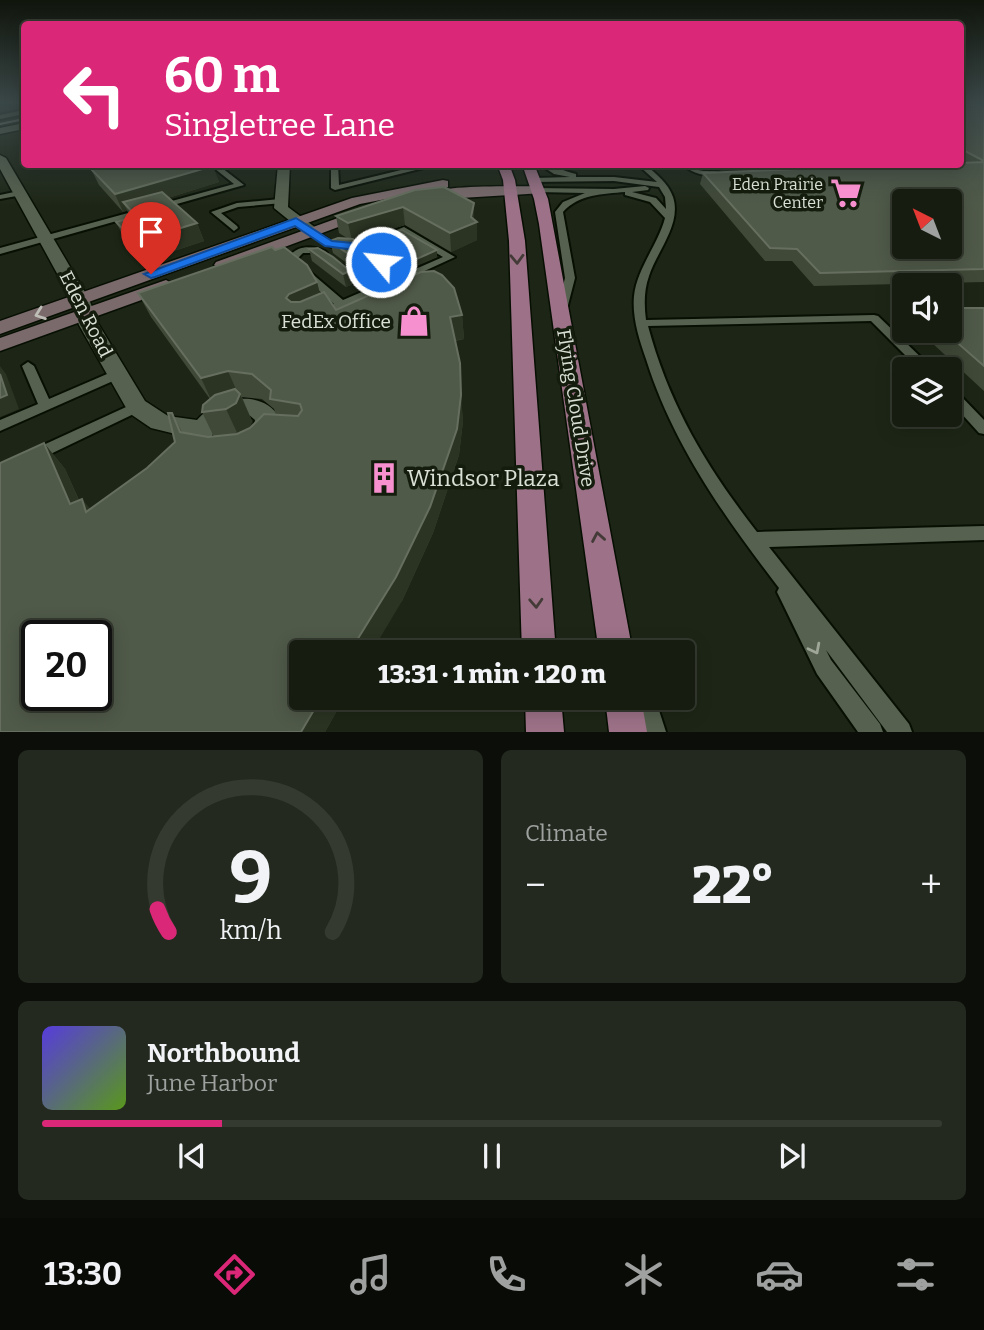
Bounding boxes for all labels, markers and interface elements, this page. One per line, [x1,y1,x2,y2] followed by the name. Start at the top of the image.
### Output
[164,46,280,105] text: 60 m
[49,49,140,140] icon: left
[164,106,395,144] text: Singletree Lane
[732,175,823,212] place label: Eden Prairie Center
[829,176,863,210] supermarket icon: Eden Prairie Center
[892,189,962,259] north arrow
[892,189,962,427] map controls
[121,202,181,274] pin
[132,213,170,251] icon: arrive
[344,225,418,299] position arrow
[510,253,525,264] one-way arrow
[54,267,118,361] street label: Eden Road
[892,273,962,343] button: sound
[397,304,431,338] shop icon: FedEx Office
[35,305,47,319] one-way arrow
[281,310,391,333] place label: FedEx Office
[552,327,600,489] street label: Flying Cloud Drive
[892,357,962,427] button: layers
[367,461,401,495] building icon: Windsor Plaza
[407,464,560,492] place label: Windsor Plaza
[591,531,606,543] one-way arrow
[528,598,543,609] one-way arrow
[21,620,112,711] speed limit sign: 20
[806,642,820,654] one-way arrow
[378,659,606,690] text: 13:31 · 1 min · 120 m
[525,819,608,847] text: Climate
[229,835,272,922] text: 9
[692,854,774,917] text: 22°
[525,862,546,908] text: −
[920,862,942,908] text: +
[220,916,282,946] text: km/h
[147,1038,300,1069] text: Northbound
[147,1069,277,1097] text: June Harbor
[173,1137,211,1175] icon: previous
[473,1137,511,1175] icon: pause
[773,1137,811,1175] icon: next
[210,1250,259,1299] icon: directions
[346,1250,395,1299] icon: music
[482,1250,531,1299] icon: phone
[619,1250,668,1299] icon: climate
[755,1250,804,1299] icon: car
[891,1250,940,1299] icon: filters
[44,1255,122,1293] text: 13:30

